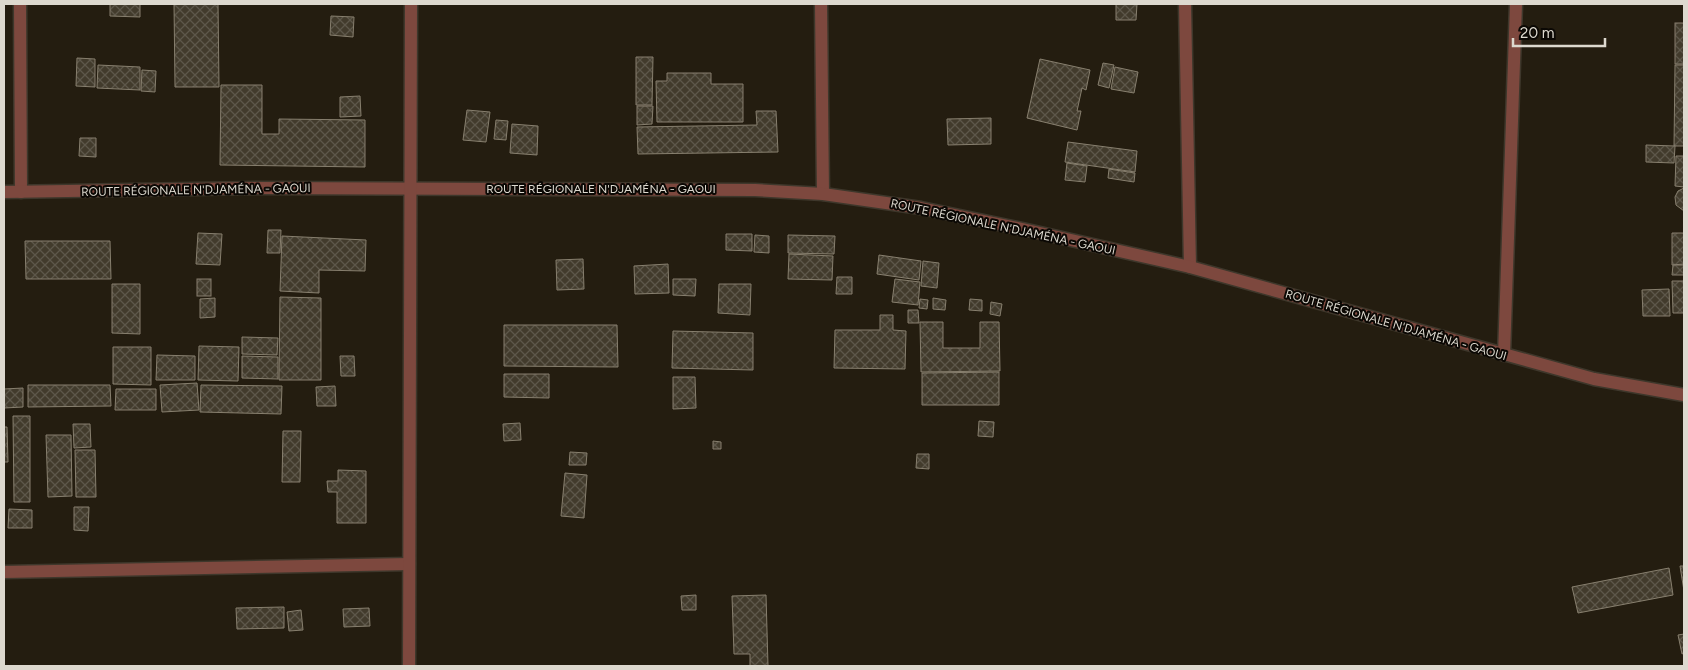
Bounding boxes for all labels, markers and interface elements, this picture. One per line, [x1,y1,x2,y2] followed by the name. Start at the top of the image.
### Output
[1513,15,1606,47] scale bar
[1520,24,1554,42] text: 20 m
[81,181,311,199] street label: ROUTE RÉGIONALE N'DJAMÉNA - GAOUI
[486,182,716,196] street label: ROUTE RÉGIONALE N'DJAMÉNA - GAOUI
[889,196,1117,258] street label: ROUTE RÉGIONALE N'DJAMÉNA - GAOUI
[1284,287,1508,363] street label: ROUTE RÉGIONALE N'DJAMÉNA - GAOUI

